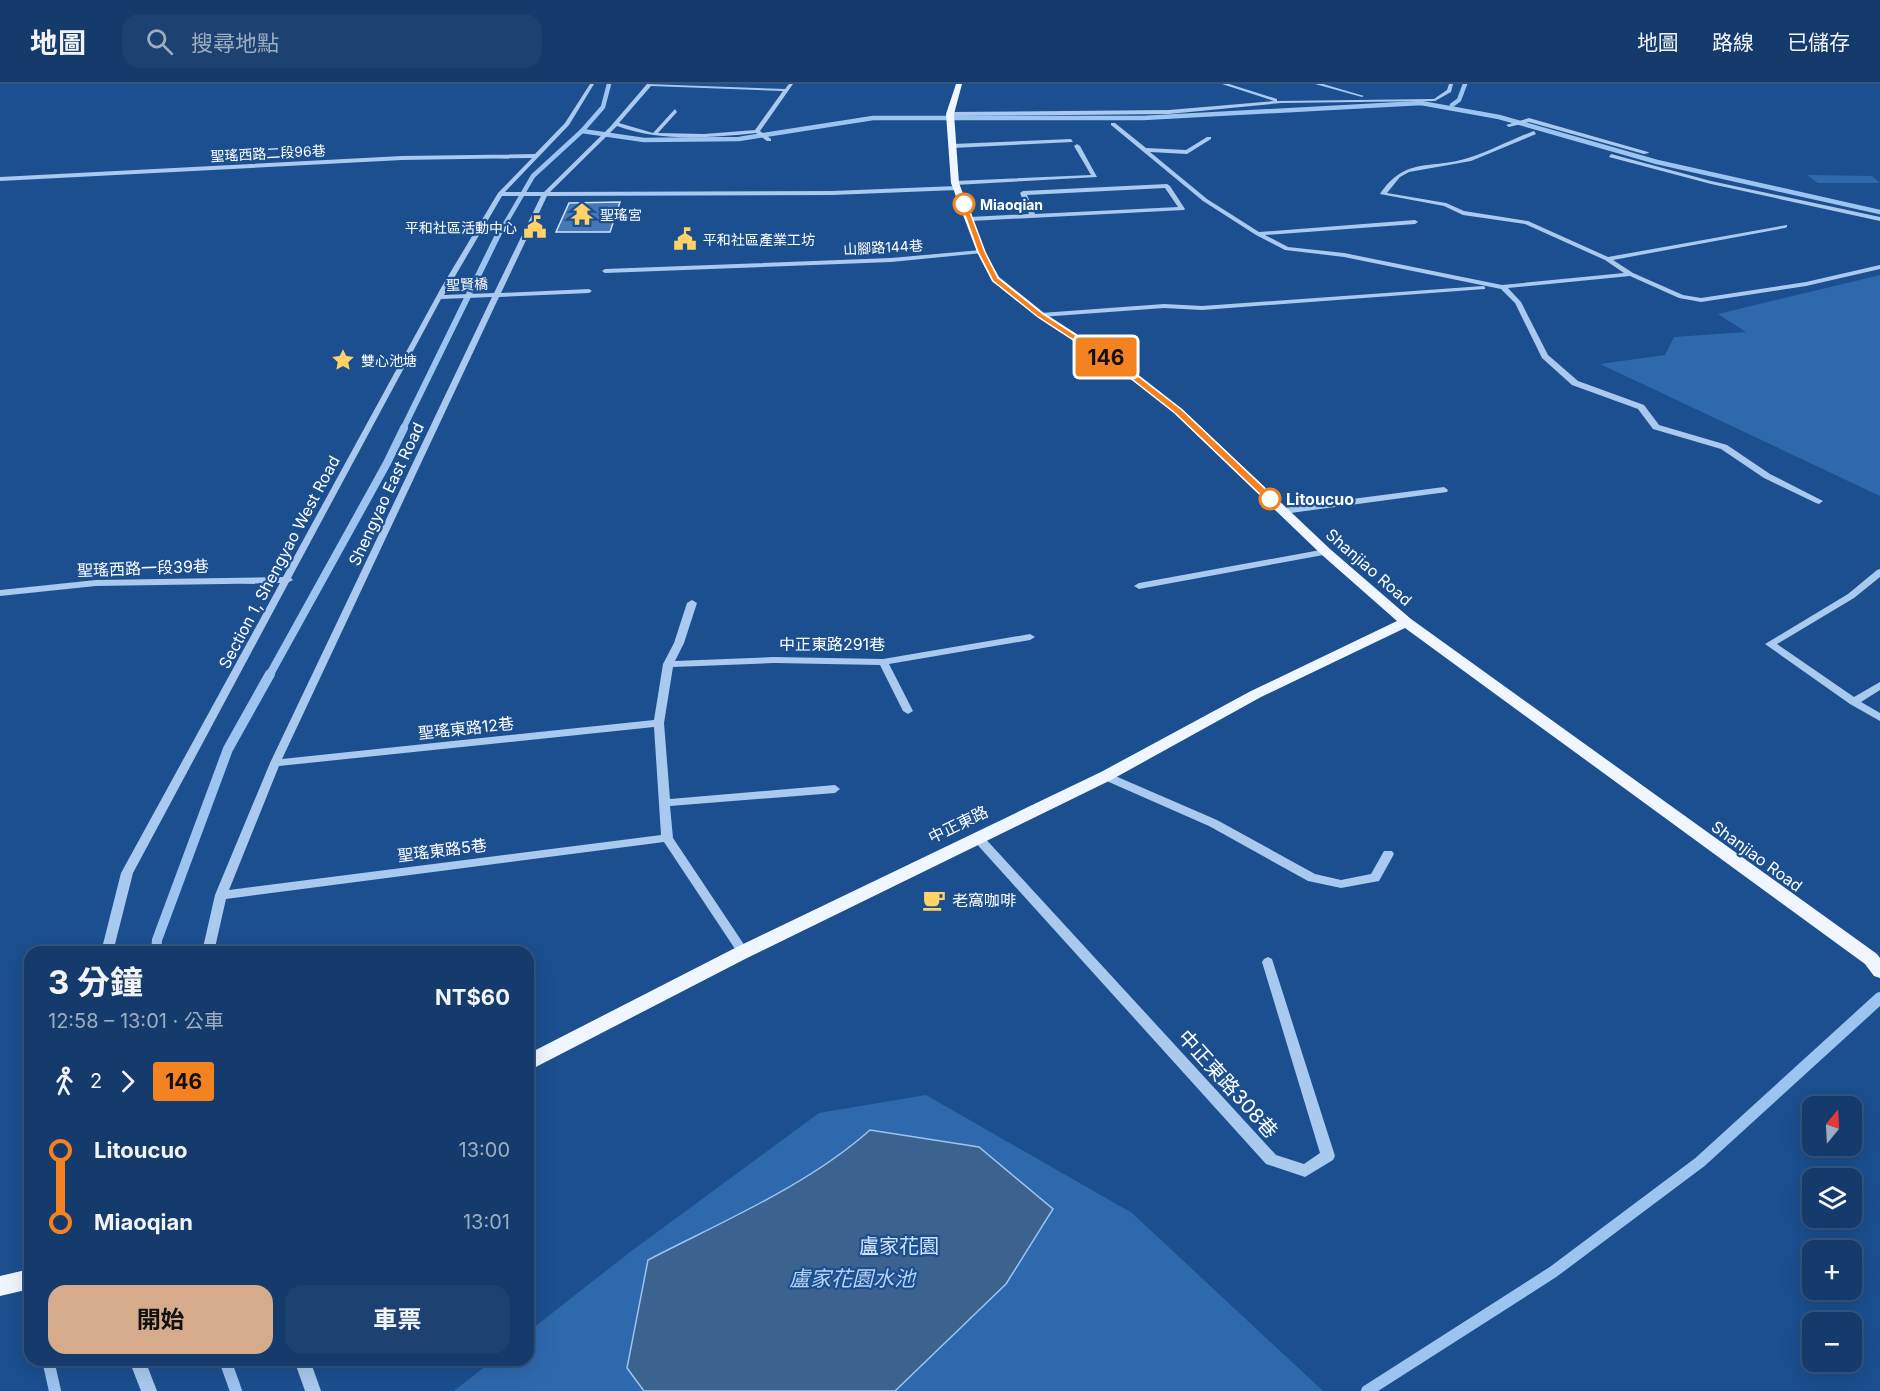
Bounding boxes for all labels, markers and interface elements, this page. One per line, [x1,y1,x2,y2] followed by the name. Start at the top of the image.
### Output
[122,14,542,68] search box
[143,25,176,58] icon: search
[30,26,86,60] text: 地圖
[191,30,279,56] text: 搜尋地點
[1637,30,1679,55] text: 地圖
[1712,30,1754,55] text: 路線
[1787,30,1850,55] text: 已儲存
[210,141,326,165] street label: 聖瑤西路二段96巷
[953,193,975,215] marker: Miaoqian
[980,196,1043,213] place label: Miaoqian
[569,201,595,227] temple icon: 聖瑤宮
[600,206,642,223] place label: 聖瑤宮
[522,214,548,240] public building icon: 平和社區活動中心
[405,219,517,236] place label: 平和社區活動中心
[672,226,698,252] public building icon: 平和社區產業工坊
[703,231,815,248] place label: 平和社區產業工坊
[843,236,923,258] street label: 山腳路144巷
[446,275,488,293] street label: 聖賢橋
[1072,338,1140,376] line badge: 146
[1088,345,1124,370] text: 146
[330,347,356,373] place icon: 雙心池塘
[361,352,417,369] place label: 雙心池塘
[344,419,428,569] street label: Shengyao East Road
[214,452,344,672] street label: Section 1, Shengyao West Road
[1259,488,1281,510] marker: Litoucuo
[1286,489,1354,509] place label: Litoucuo
[1322,524,1416,610] street label: Shanjiao Road
[77,556,209,580] street label: 聖瑤西路一段39巷
[779,634,885,654] street label: 中正東路291巷
[417,713,515,743] street label: 聖瑤東路12巷
[925,801,991,847] street label: 中正東路
[1708,816,1806,896] street label: Shanjiao Road
[396,835,488,865] street label: 聖瑤東路5巷
[921,887,947,913] cafe icon: 老窩咖啡
[952,890,1016,910] place label: 老窩咖啡
[48,962,143,1002] text: 3 分鐘
[435,984,510,1010] text: NT$60
[48,1009,224,1033] text: 12:58 – 13:01 · 公車
[1173,1025,1283,1143] street label: 中正東路308巷
[48,1065,81,1098] icon: walk
[111,1065,144,1098] icon: forward
[90,1069,102,1093] text: 2
[165,1069,202,1094] text: 146
[1802,1096,1862,1156] north arrow
[1802,1096,1862,1372] map controls
[94,1137,188,1163] text: Litoucuo
[459,1138,510,1162] text: 13:00
[1802,1168,1862,1228] button: layers
[94,1209,193,1235] text: Miaoqian
[463,1210,510,1234] text: 13:01
[859,1234,939,1258] park label: 盧家花園
[1802,1240,1862,1300] button: +
[789,1266,917,1291] water label: 盧家花園水池
[48,1285,273,1354] button: 開始
[285,1285,510,1354] button: 車票
[1802,1312,1862,1372] button: −

